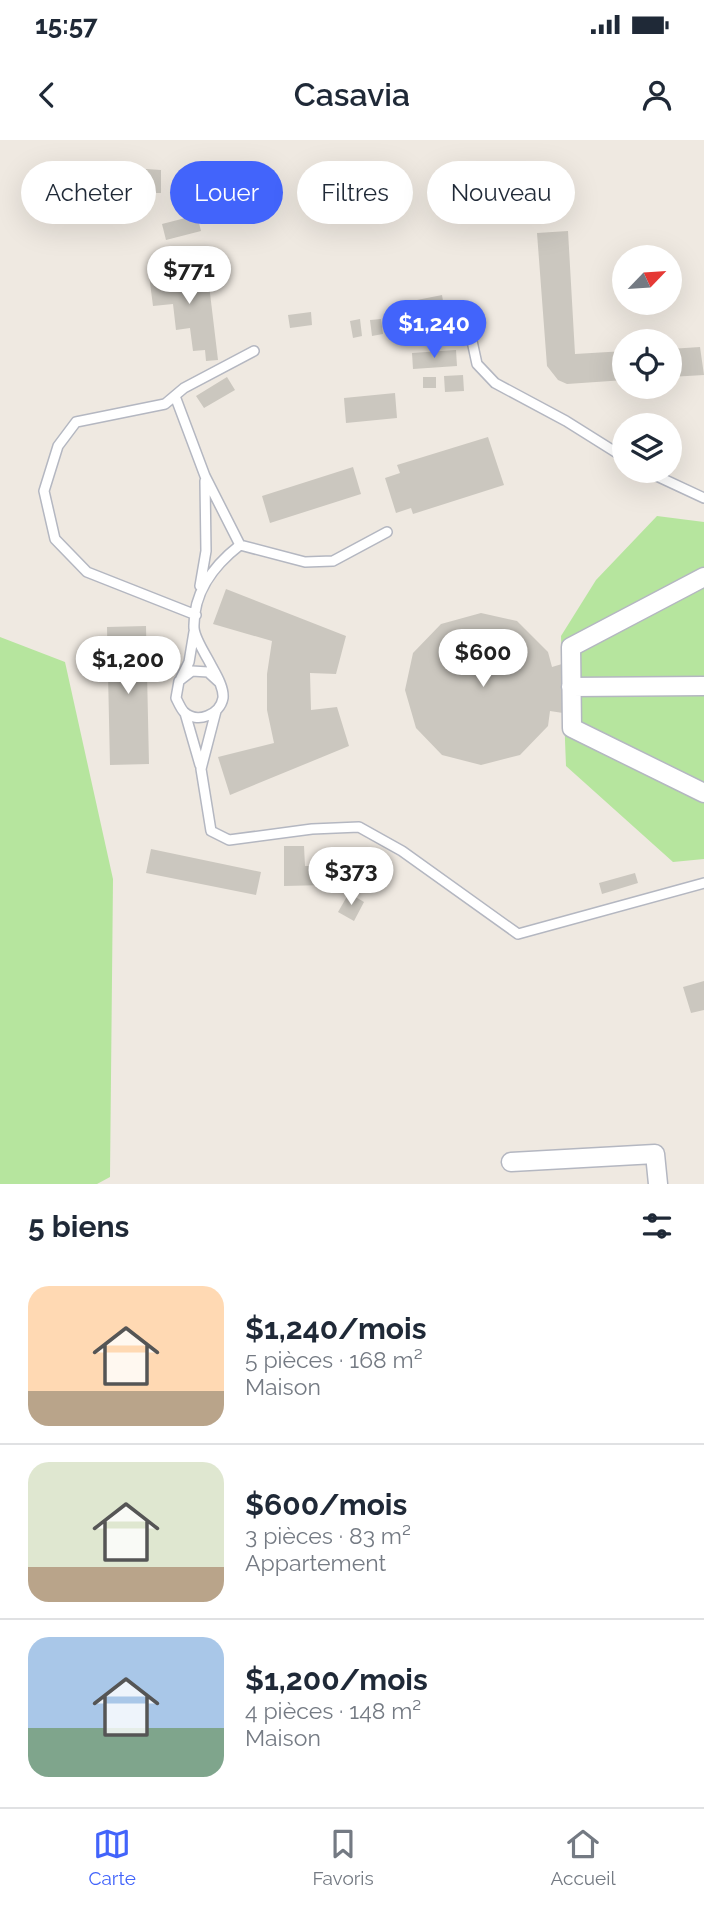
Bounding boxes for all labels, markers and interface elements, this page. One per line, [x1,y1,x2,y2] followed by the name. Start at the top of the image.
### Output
[35,10,98,40] text: 15:57
[28,76,66,114] icon: back
[294,76,410,113] text: Casavia
[638,76,676,114] icon: person
[21,161,156,224] chip: Acheter
[170,161,283,224] chip: Louer
[297,161,413,224] chip: Filtres
[427,161,575,224] chip: Nouveau
[612,245,682,315] north arrow
[612,245,682,483] map controls
[148,246,230,306] pin: $771
[163,255,215,282] text: $771
[377,300,491,360] pin: $1,240
[398,309,470,336] text: $1,240
[612,329,682,399] button: locate
[612,413,682,483] button: layers
[442,630,524,689] pin: $600
[71,636,185,696] pin: $1,200
[455,638,511,665] text: $600
[92,645,164,672] text: $1,200
[310,848,392,907] pin: $373
[324,856,378,883] text: $373
[638,1207,676,1245] icon: filters
[28,1209,129,1244] text: 5 biens
[245,1311,427,1346] text: $1,240/mois
[84,1314,168,1398] icon: home
[245,1346,423,1373] text: 5 pièces · 168 m²
[245,1373,321,1400] text: Maison
[245,1487,407,1522] text: $600/mois
[84,1490,168,1574] icon: home
[245,1522,411,1549] text: 3 pièces · 83 m²
[245,1549,386,1576] text: Appartement
[245,1662,428,1697] text: $1,200/mois
[84,1665,168,1749] icon: home
[245,1697,421,1724] text: 4 pièces · 148 m²
[245,1724,321,1751] text: Maison
[88,1825,136,1889] tab: Carte
[313,1825,374,1889] tab: Favoris
[551,1825,616,1889] tab: Accueil

